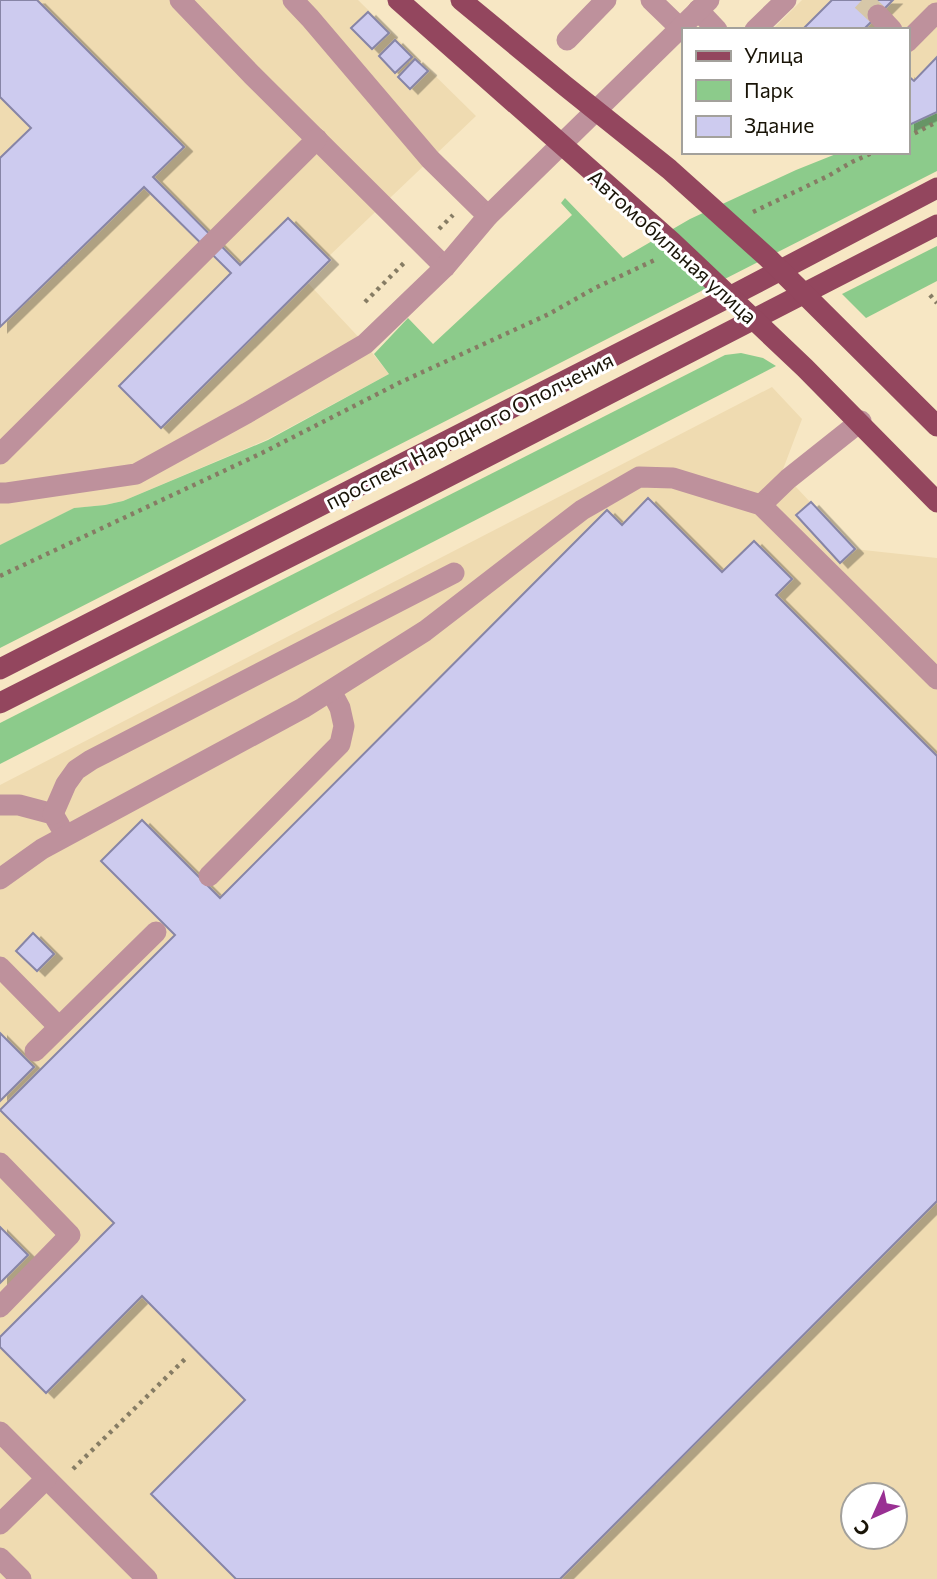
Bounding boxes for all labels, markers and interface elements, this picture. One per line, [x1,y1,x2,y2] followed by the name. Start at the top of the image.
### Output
[682,28,909,154] legend
[744,42,803,67] text: Улица
[744,77,794,102] text: Парк
[744,112,814,137] text: Здание
[584,164,762,328] street label: Автомобильная улица
[321,346,617,514] street label: проспект Народного Ополчения
[839,1481,909,1551] north arrow
[849,1516,874,1541] text: С

